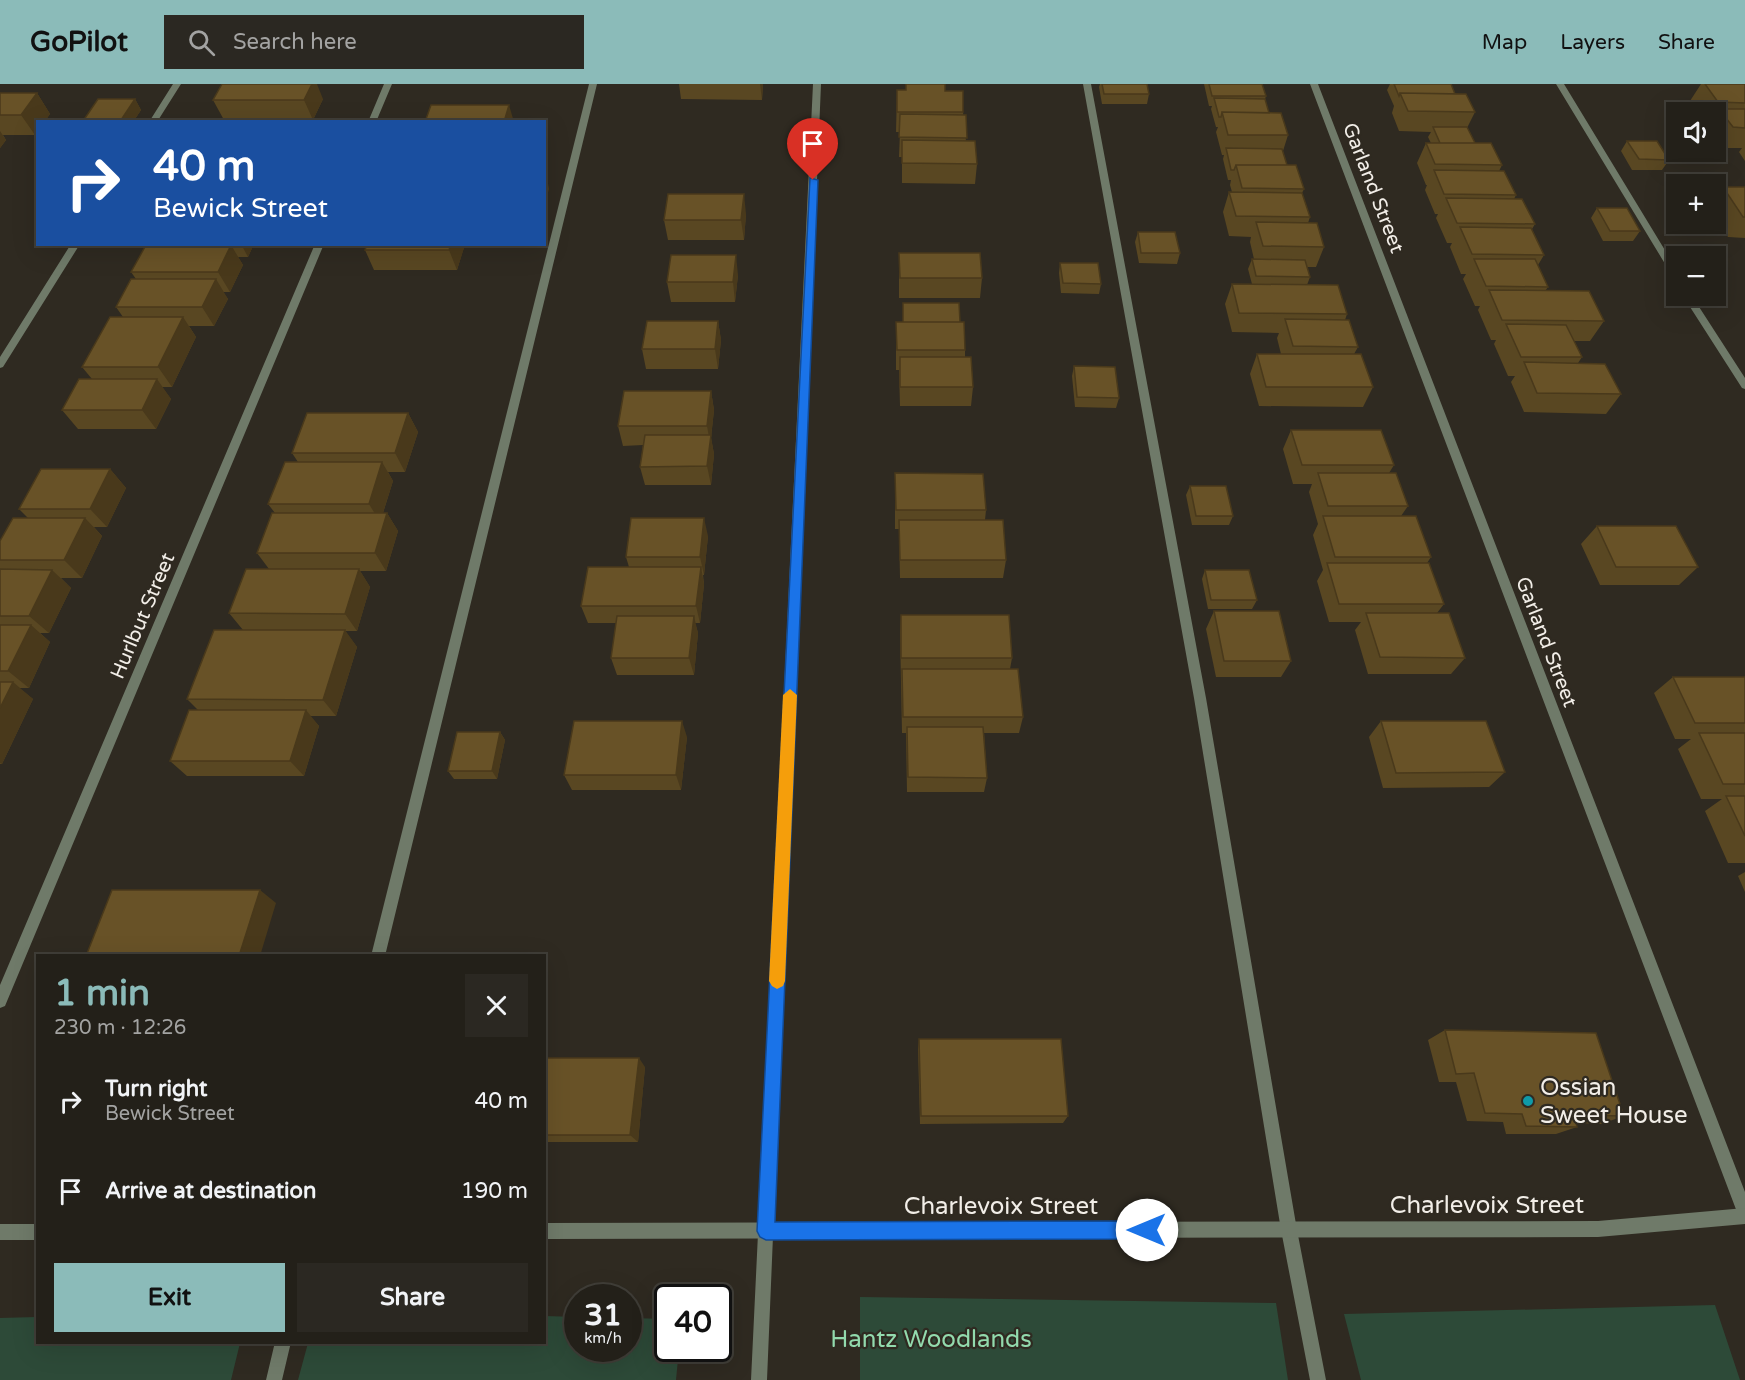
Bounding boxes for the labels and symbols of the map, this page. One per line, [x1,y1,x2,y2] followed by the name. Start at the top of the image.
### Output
[787,118,838,180] pin
[1337,120,1409,257] street label: Garland Street
[106,549,180,683] street label: Hurlbut Street
[1510,574,1582,711] street label: Garland Street
[1540,1073,1688,1130] place label: Ossian Sweet House
[1521,1094,1535,1108] marker: Ossian Sweet House
[1390,1191,1584,1220] street label: Charlevoix Street
[904,1192,1098,1221] street label: Charlevoix Street
[1115,1198,1179,1262] position arrow
[654,1284,732,1362] speed limit sign: 40
[830,1325,1032,1354] park label: Hantz Woodlands

